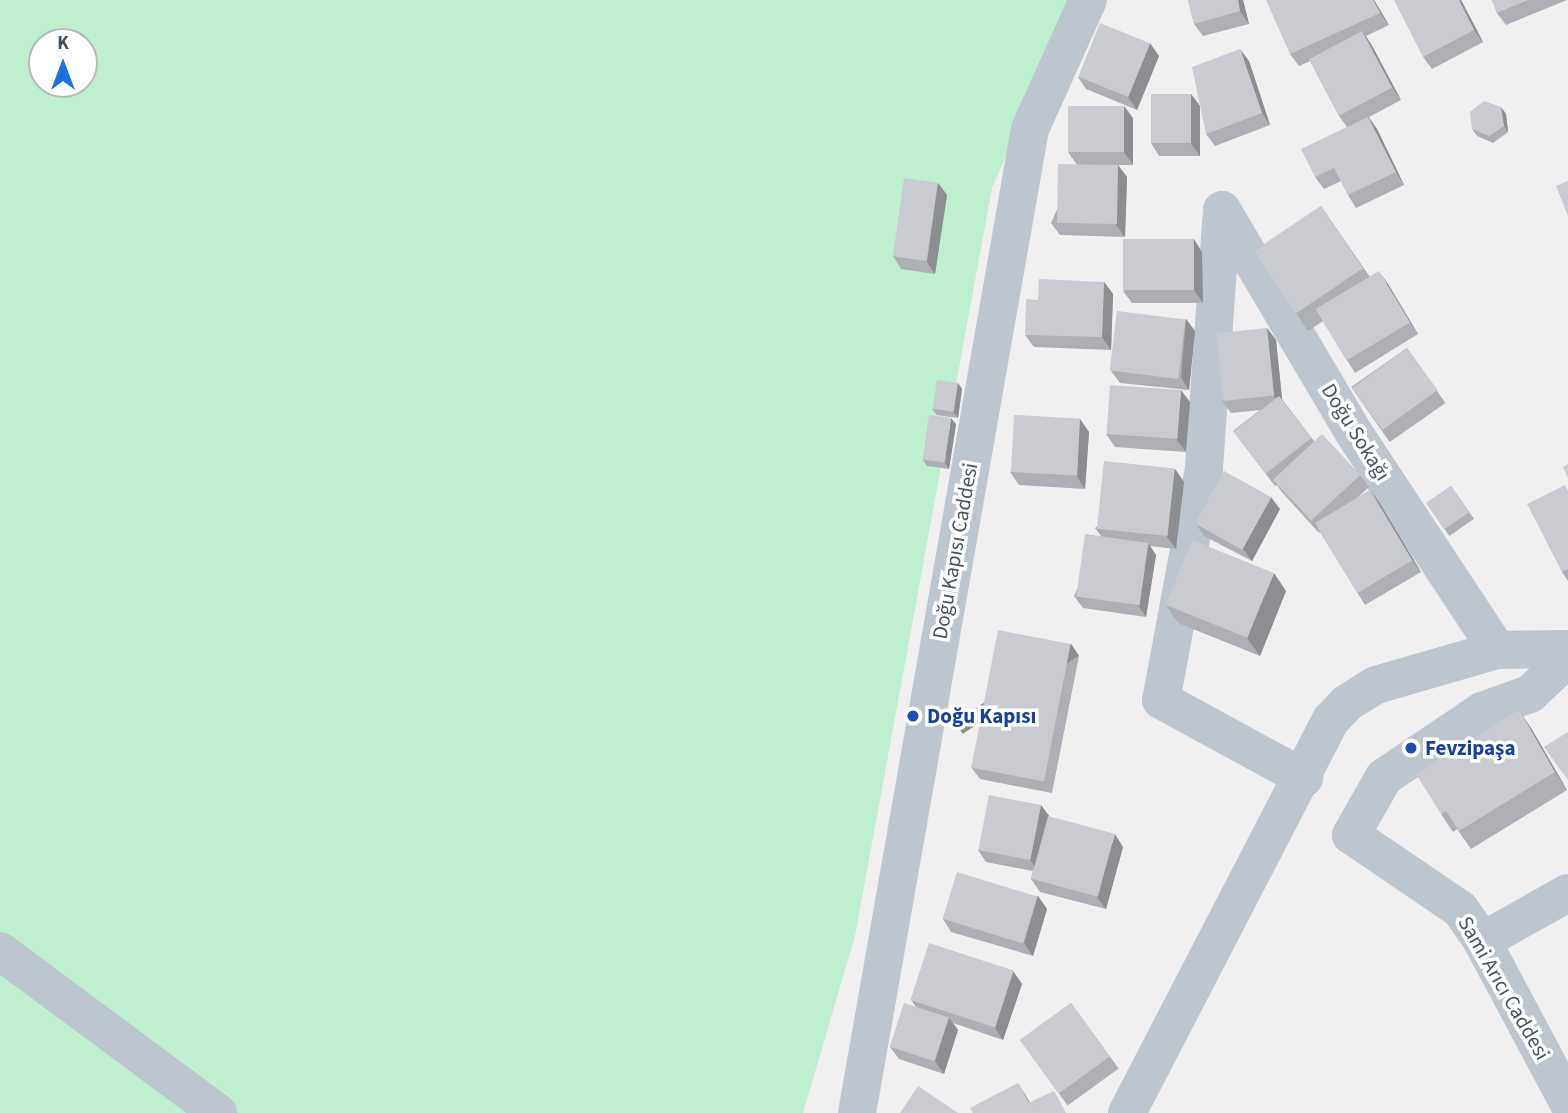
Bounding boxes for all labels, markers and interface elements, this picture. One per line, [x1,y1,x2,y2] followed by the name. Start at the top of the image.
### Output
[28,28,98,98] north arrow
[57,30,69,57] text: K
[1316,379,1396,485] street label: Doğu Sokağı
[927,461,983,641] street label: Doğu Kapısı Caddesi
[927,703,1036,729] place label: Doğu Kapısı
[905,708,921,724] marker: Doğu Kapısı
[1425,735,1515,761] place label: Fevzipaşa
[1403,740,1419,756] marker: Fevzipaşa
[1453,912,1555,1064] street label: Sami Arıcı Caddesi

